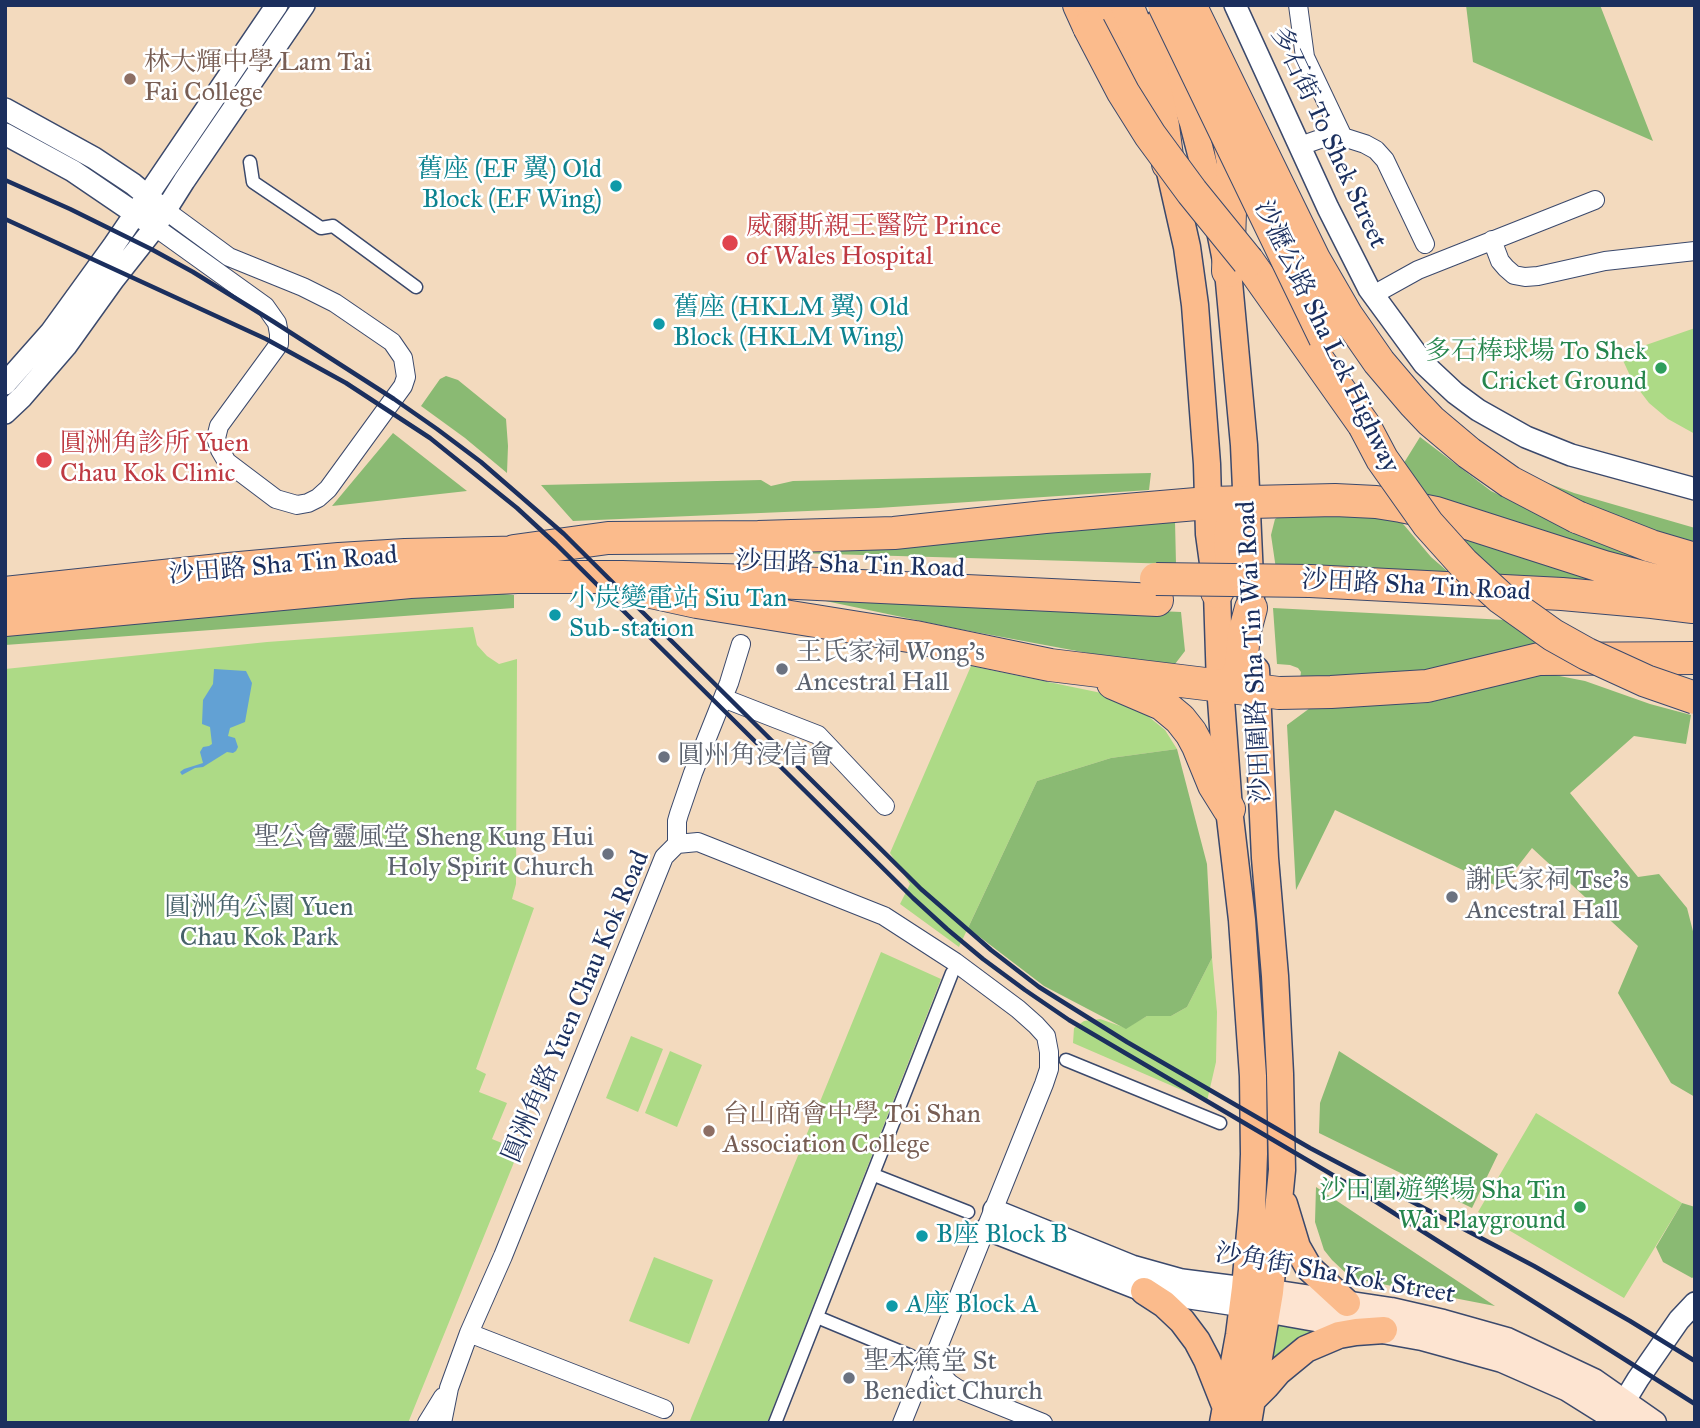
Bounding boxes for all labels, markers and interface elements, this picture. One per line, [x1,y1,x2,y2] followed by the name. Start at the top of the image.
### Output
[1263,22,1393,254] street label: 多石街 To Shek Street
[144,48,372,110] place label: 林大輝中學 Lam Tai Fai College
[122,71,138,87] marker: 林大輝中學 Lam Tai Fai College
[417,155,602,216] place label: 舊座 (EF 翼) Old Block (EF Wing)
[608,178,624,194] marker: 舊座 (EF 翼) Old Block (EF Wing)
[1246,196,1406,478] street label: 沙瀝公路 Sha Lek Highway
[746,212,1001,274] place label: 威爾斯親王醫院 Prince of Wales Hospital
[720,233,740,253] marker: 威爾斯親王醫院 Prince of Wales Hospital
[673,293,909,354] place label: 舊座 (HKLM 翼) Old Block (HKLM Wing)
[651,316,667,332] marker: 舊座 (HKLM 翼) Old Block (HKLM Wing)
[1425,337,1647,398] place label: 多石棒球場 To Shek Cricket Ground
[1653,360,1669,376] marker: 多石棒球場 To Shek Cricket Ground
[60,429,249,490] place label: 圓洲角診所 Yuen Chau Kok Clinic
[34,450,54,470] marker: 圓洲角診所 Yuen Chau Kok Clinic
[1231,500,1279,804] street label: 沙田圍路 Sha Tin Wai Road
[167,540,399,592] street label: 沙田路 Sha Tin Road
[735,546,965,586] street label: 沙田路 Sha Tin Road
[1301,565,1531,609] street label: 沙田路 Sha Tin Road
[569,584,787,646] place label: 小炭變電站 Siu Tan Sub-station
[547,607,563,623] marker: 小炭變電站 Siu Tan Sub-station
[796,638,985,700] place label: 王氏家祠 Wong's Ancestral Hall
[774,661,790,677] marker: 王氏家祠 Wong's Ancestral Hall
[678,741,834,773] place label: 圓州角浸信會
[656,749,672,765] marker: 圓州角浸信會
[254,823,594,884] place label: 聖公會靈風堂 Sheng Kung Hui Holy Spirit Church
[497,846,657,1168] street label: 圓洲角路 Yuen Chau Kok Road
[600,846,616,862] marker: 聖公會靈風堂 Sheng Kung Hui Holy Spirit Church
[1466,866,1629,928] place label: 謝氏家祠 Tse's Ancestral Hall
[1444,889,1460,905] marker: 謝氏家祠 Tse's Ancestral Hall
[165,893,353,954] park label: 圓洲角公園 Yuen Chau Kok Park
[723,1100,981,1162] place label: 台山商會中學 Toi Shan Association College
[701,1123,717,1139] marker: 台山商會中學 Toi Shan Association College
[1319,1176,1566,1238] place label: 沙田圍遊樂場 Sha Tin Wai Playground
[1572,1199,1588,1215] marker: 沙田圍遊樂場 Sha Tin Wai Playground
[936,1220,1068,1252] place label: B座 Block B
[914,1228,930,1244] marker: B座 Block B
[1213,1239,1457,1311] street label: 沙角街 Sha Kok Street
[906,1290,1039,1322] place label: A座 Block A
[884,1298,900,1314] marker: A座 Block A
[863,1347,1043,1408] place label: 聖本篤堂 St Benedict Church
[841,1370,857,1386] marker: 聖本篤堂 St Benedict Church

